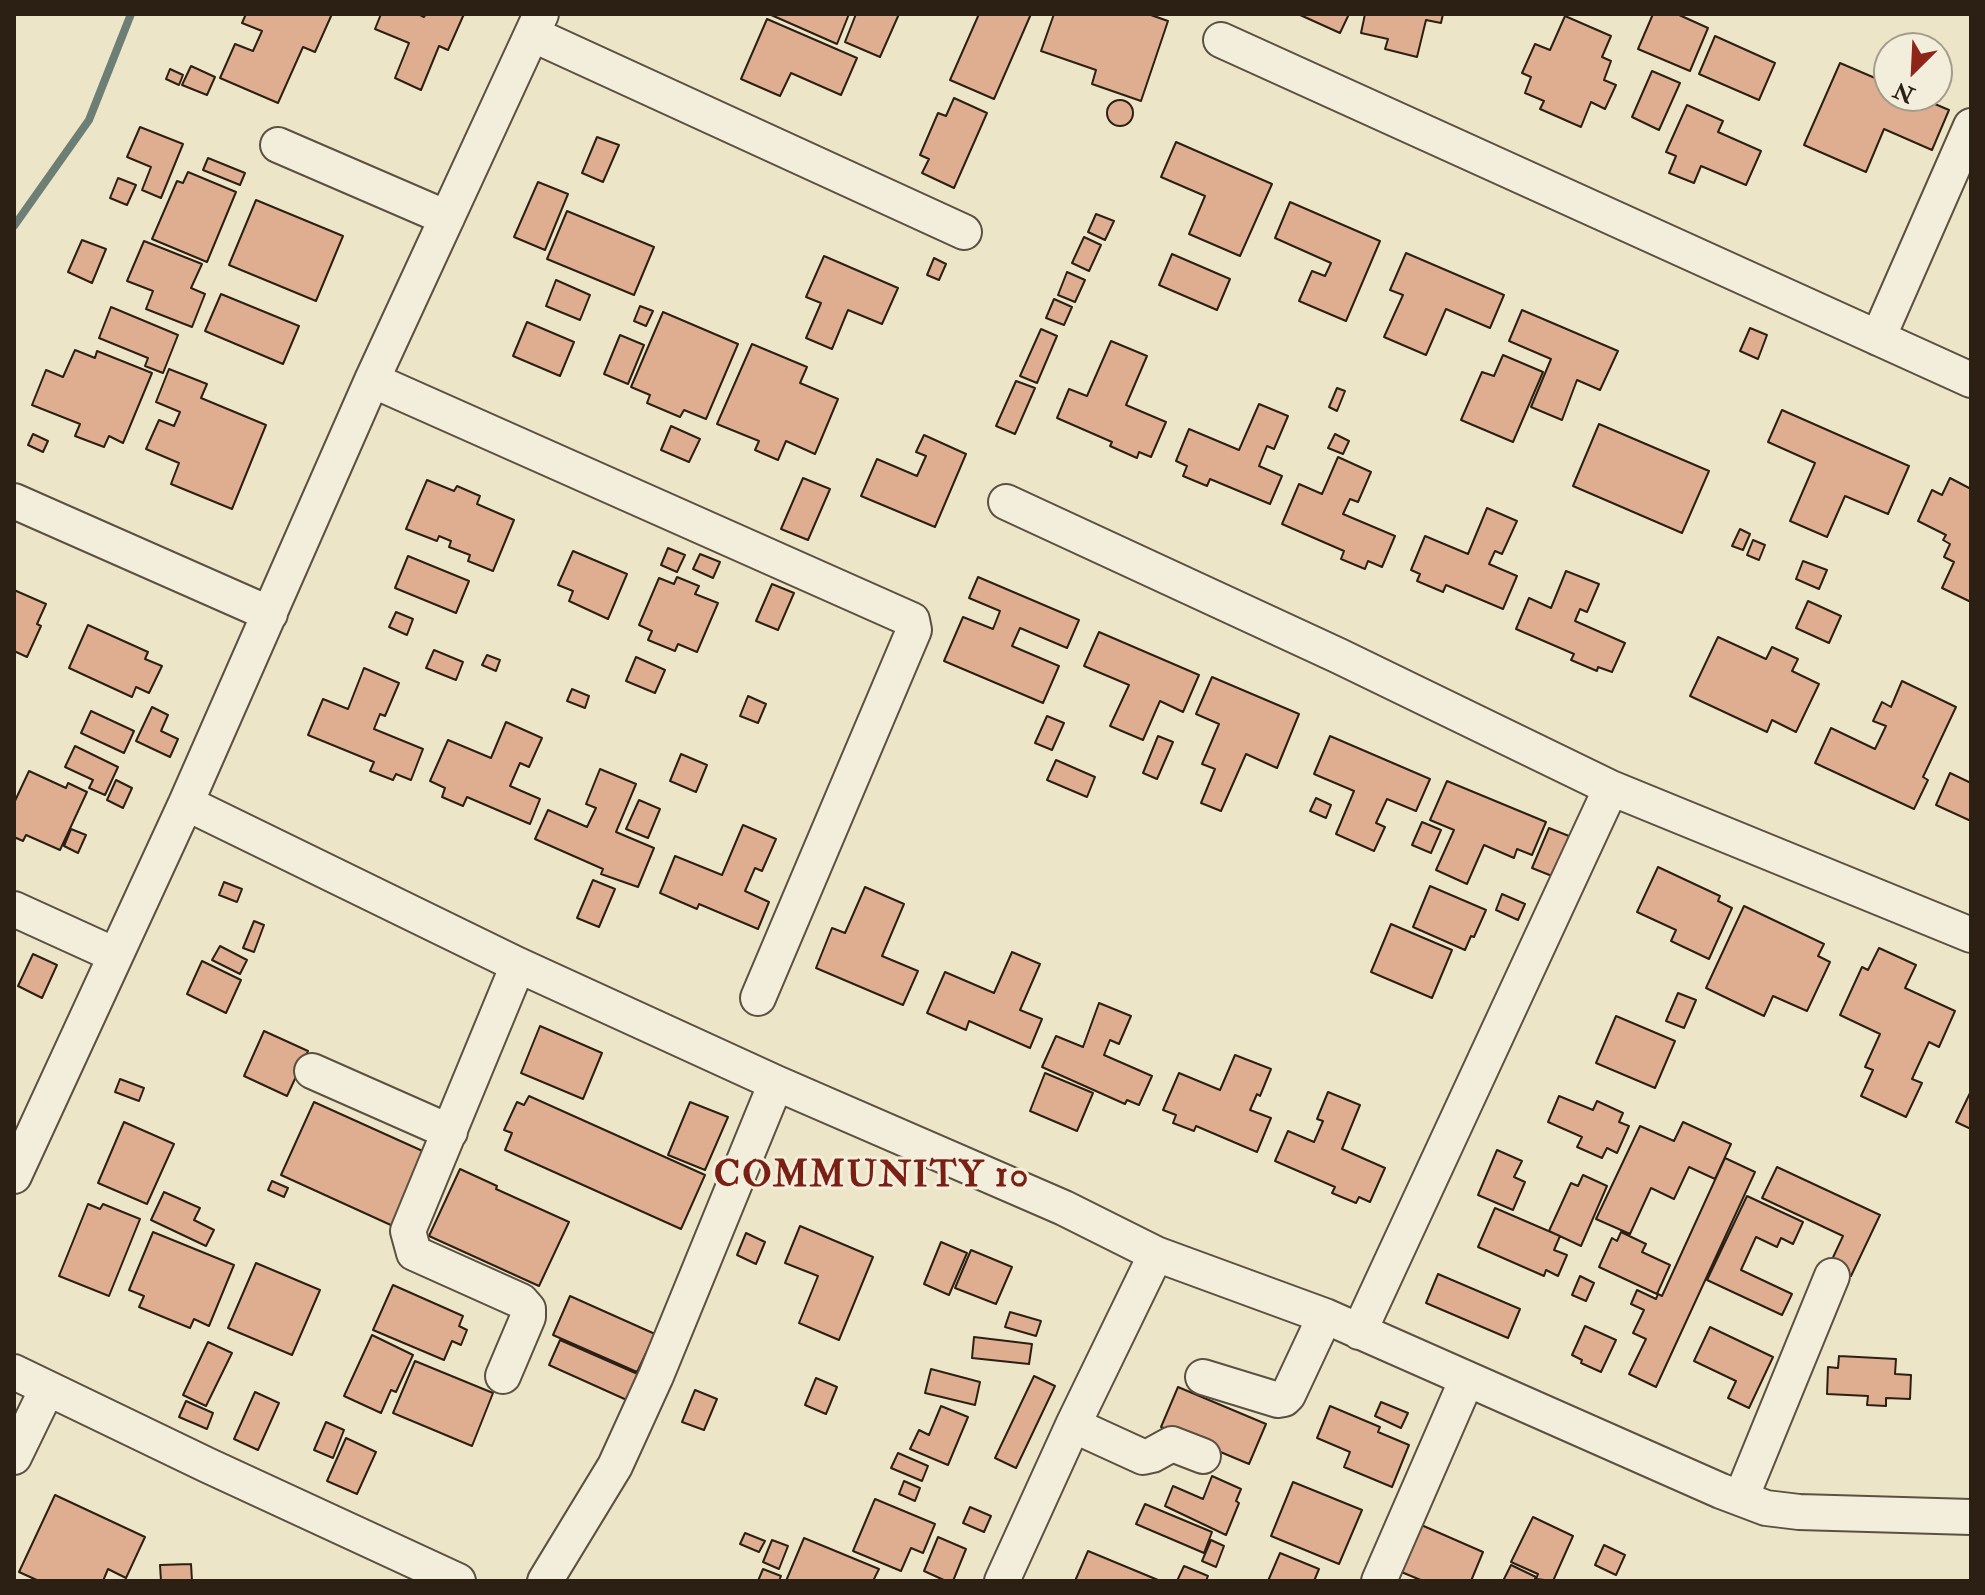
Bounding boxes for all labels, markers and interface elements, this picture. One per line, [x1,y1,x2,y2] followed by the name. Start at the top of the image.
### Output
[1873,32,1953,112] north arrow
[1889,75,1919,109] text: N
[714,1156,1030,1200] district label: COMMUNITY 10

